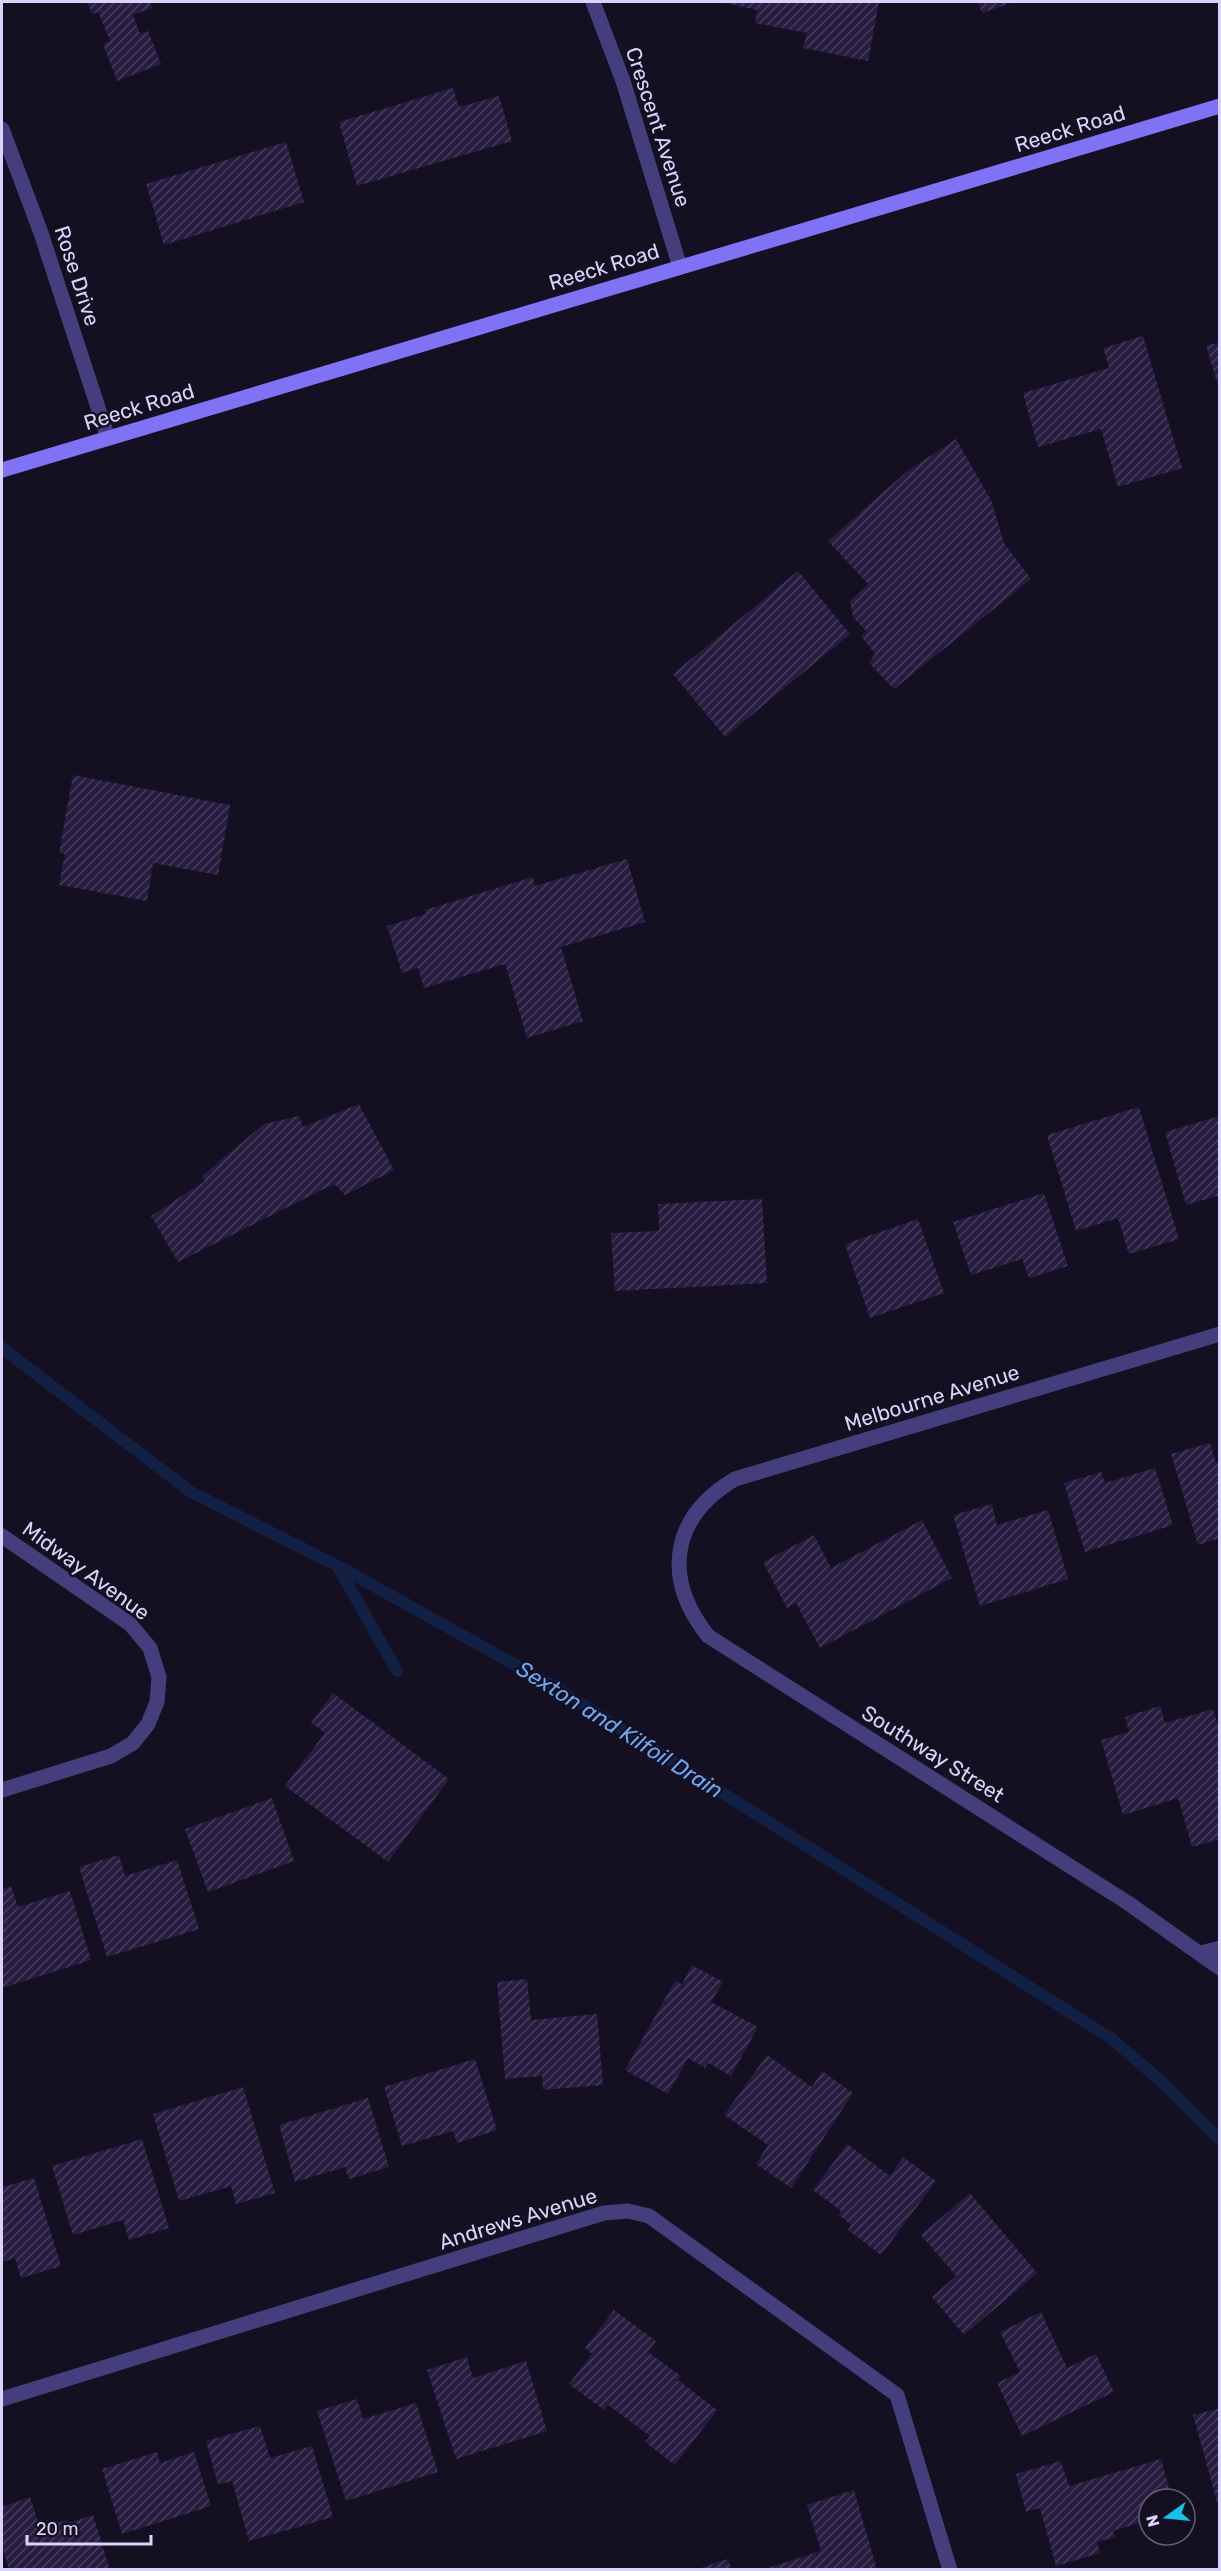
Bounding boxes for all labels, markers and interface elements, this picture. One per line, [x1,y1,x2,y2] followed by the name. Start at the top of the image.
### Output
[621,44,696,210] street label: Crescent Avenue
[1012,100,1128,157] street label: Reeck Road
[50,223,105,329] street label: Rose Drive
[546,238,662,295] street label: Reeck Road
[81,378,197,435] street label: Reeck Road
[841,1359,1022,1436] street label: Melbourne Avenue
[18,1516,155,1625] street label: Midway Avenue
[512,1655,728,1804] water label: Sexton and Kilfoil Drain
[857,1700,1009,1807] street label: Southway Street
[436,2183,600,2254] street label: Andrews Avenue
[1137,2487,1197,2547] north arrow
[27,2508,152,2546] scale bar
[1142,2513,1164,2529] text: N
[36,2518,78,2540] text: 20 m

